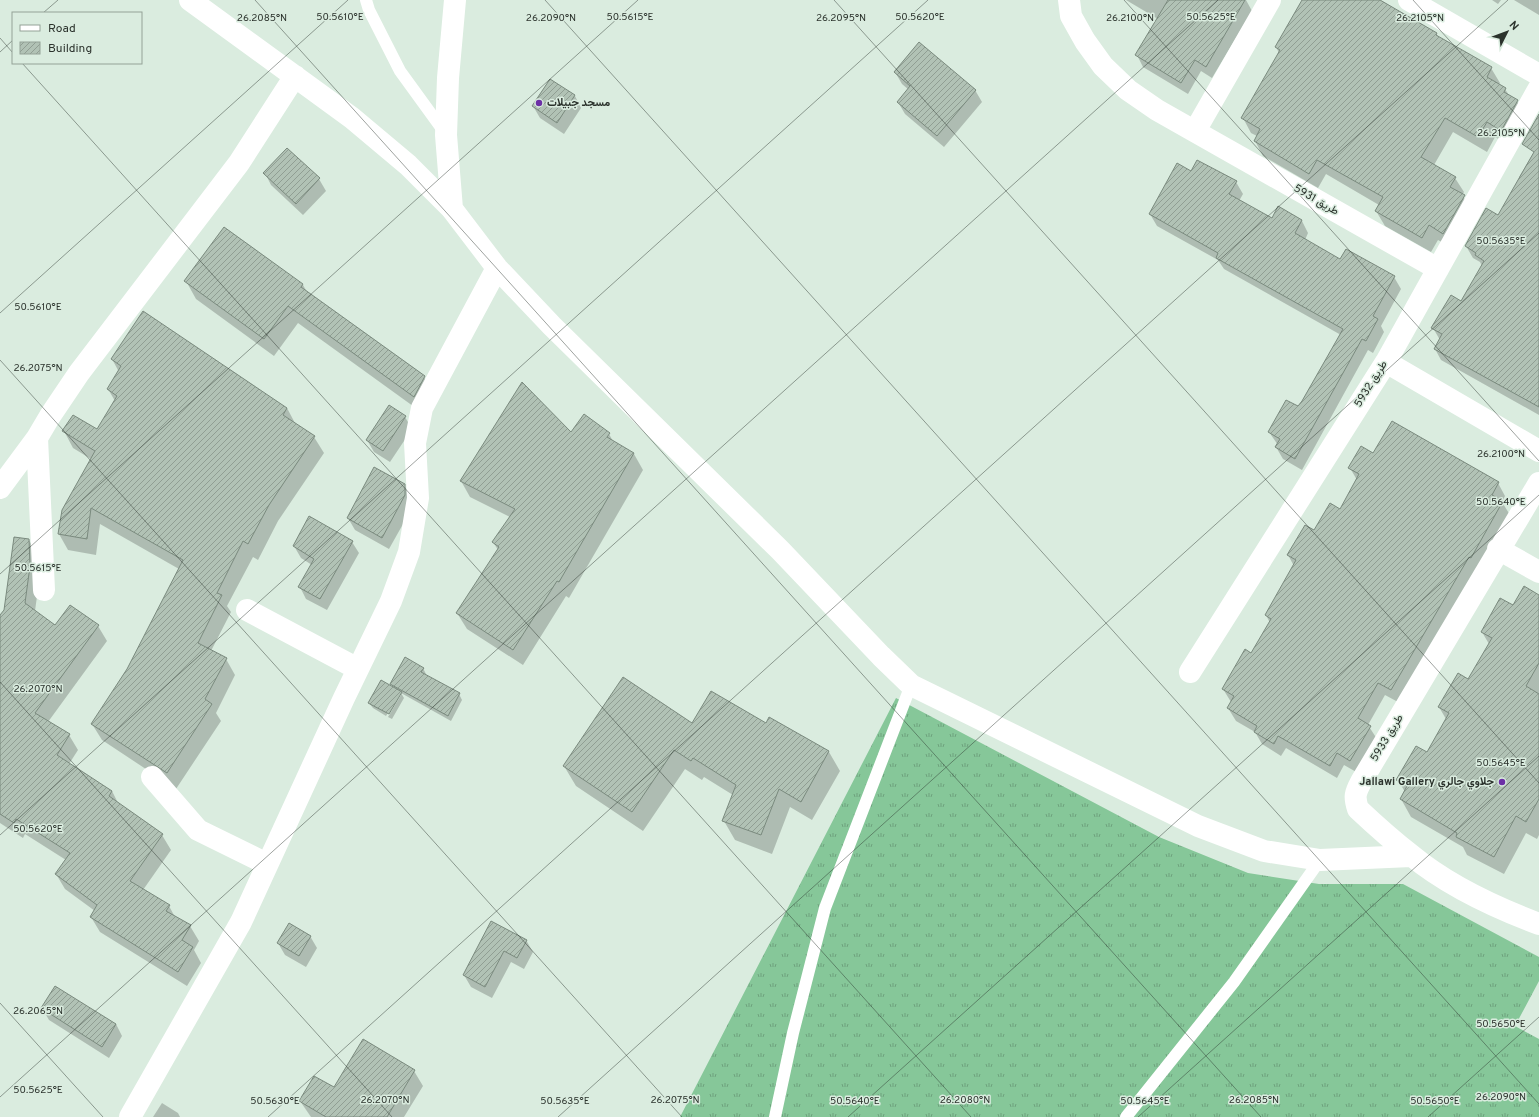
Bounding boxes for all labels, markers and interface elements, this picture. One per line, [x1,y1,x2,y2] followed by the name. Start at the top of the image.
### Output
[316,11,364,24] text: 50.5610°E
[606,11,654,24] text: 50.5615°E
[895,11,945,24] text: 50.5620°E
[1186,11,1236,24] text: 50.5625°E
[12,12,142,64] legend
[237,12,287,25] text: 26.2085°N
[526,12,576,25] text: 26.2090°N
[816,12,866,25] text: 26.2095°N
[1106,12,1154,25] text: 26.2100°N
[1396,12,1444,25] text: 26.2105°N
[1487,12,1527,52] north arrow
[1506,18,1522,34] text: N
[48,21,76,37] text: Road
[48,41,92,57] text: Building
[547,96,610,110] place label: مسجد جبيلات
[534,98,544,108] marker: مسجد جبيلات
[1477,127,1525,140] text: 26.2105°N
[1291,181,1341,219] street label: طريق 5931
[1476,235,1526,248] text: 50.5635°E
[14,301,62,314] text: 50.5610°E
[1351,358,1391,410] street label: طريق 5932
[13,362,63,375] text: 26.2075°N
[1477,448,1525,461] text: 26.2100°N
[1476,496,1526,509] text: 50.5640°E
[14,562,62,575] text: 50.5615°E
[13,683,63,696] text: 26.2070°N
[1367,712,1407,764] street label: طريق 5933
[1476,757,1526,770] text: 50.5645°E
[1359,775,1495,790] place label: Jallawi Gallery جلاوي جالري
[1497,777,1507,787] marker: Jallawi Gallery جلاوي جالري
[13,823,63,836] text: 50.5620°E
[13,1005,63,1018] text: 26.2065°N
[1476,1018,1526,1031] text: 50.5650°E
[13,1084,63,1097] text: 50.5625°E
[1476,1091,1526,1104] text: 26.2090°N
[360,1094,410,1107] text: 26.2070°N
[650,1094,700,1107] text: 26.2075°N
[940,1094,990,1107] text: 26.2080°N
[1229,1094,1279,1107] text: 26.2085°N
[250,1095,300,1108] text: 50.5630°E
[540,1095,590,1108] text: 50.5635°E
[830,1095,880,1108] text: 50.5640°E
[1120,1095,1170,1108] text: 50.5645°E
[1410,1095,1460,1108] text: 50.5650°E

